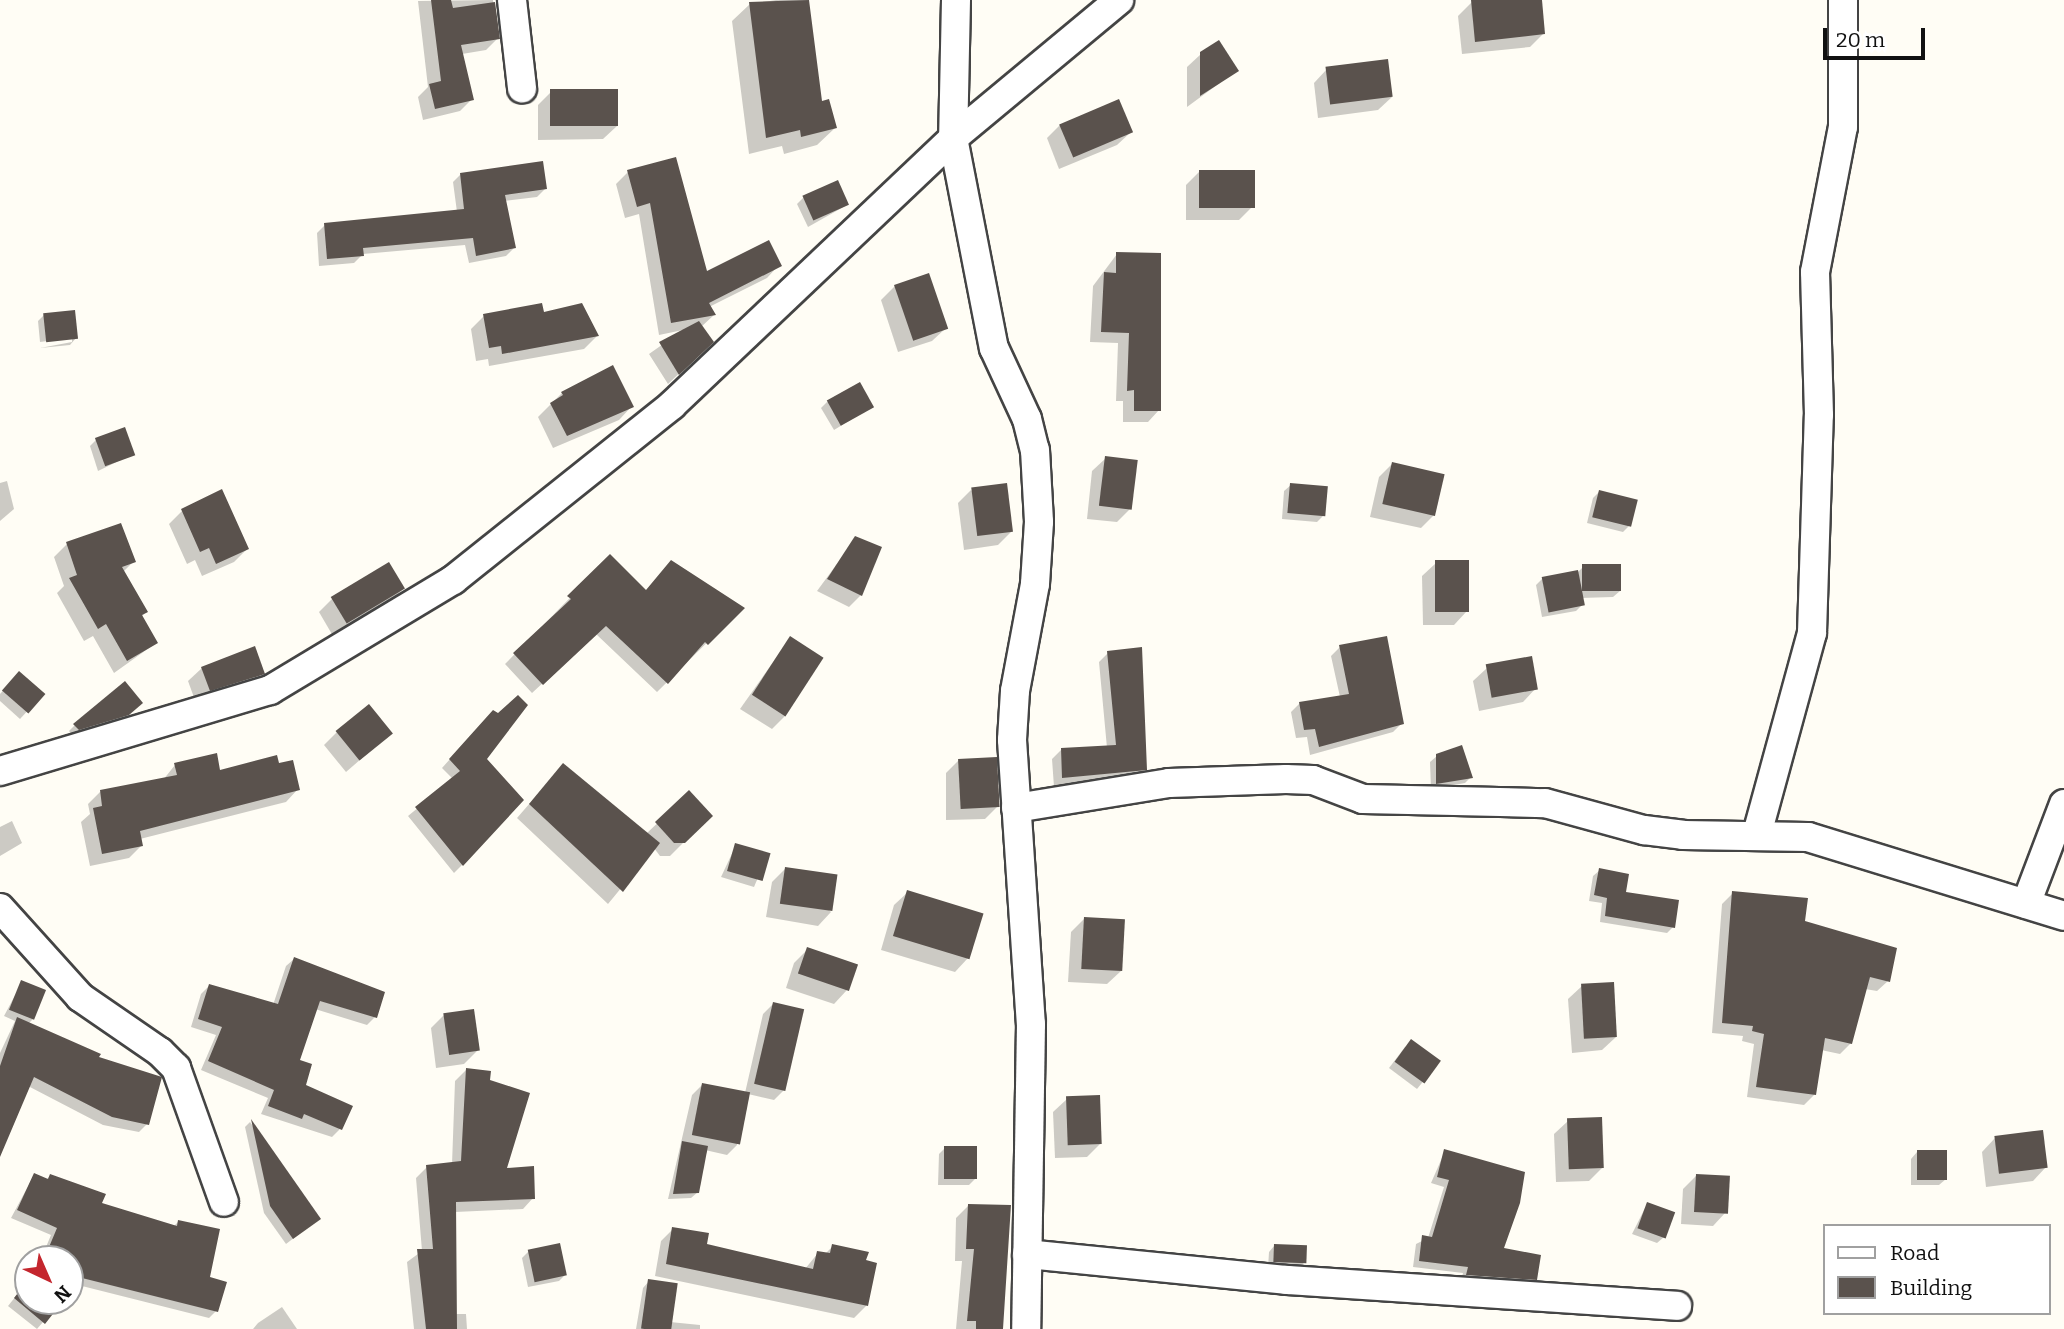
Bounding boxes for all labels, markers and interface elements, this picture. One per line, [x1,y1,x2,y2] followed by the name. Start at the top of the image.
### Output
[1826,14,1927,58] scale bar
[1836,27,1885,53] text: 20 m
[1822,1224,2050,1315] legend
[1890,1240,1939,1266] text: Road
[14,1245,84,1315] north arrow
[1890,1275,1972,1301] text: Building
[49,1281,76,1307] text: N

